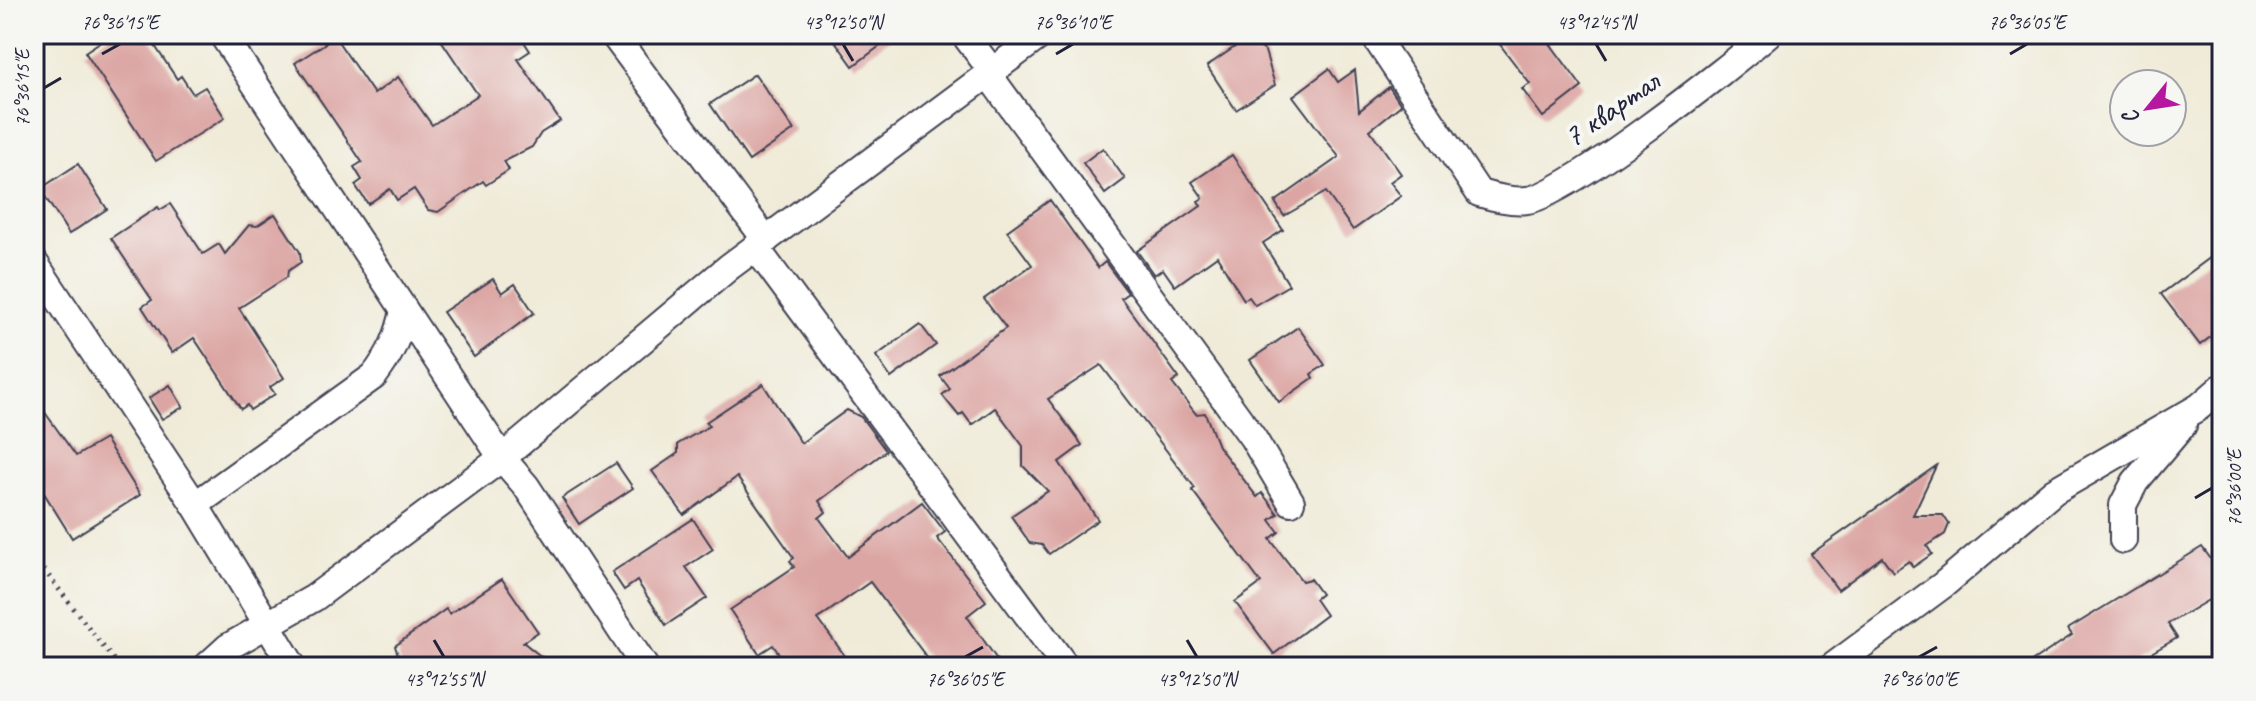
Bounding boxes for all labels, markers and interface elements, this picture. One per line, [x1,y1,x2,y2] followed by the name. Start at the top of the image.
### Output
[81,10,161,35] text: 76°36'15"E
[804,10,885,35] text: 43°12'50"N
[1034,10,1114,35] text: 76°36'10"E
[1557,10,1638,35] text: 43°12'45"N
[1988,10,2068,35] text: 76°36'05"E
[10,47,35,127] text: 76°36'15"E
[1555,60,1669,157] street label: 7 квартал
[2108,68,2188,148] north arrow
[2115,103,2146,129] text: С
[2222,447,2247,527] text: 76°36'00"E
[405,667,486,692] text: 43°12'55"N
[926,667,1006,692] text: 76°36'05"E
[1158,667,1239,692] text: 43°12'50"N
[1880,667,1960,692] text: 76°36'00"E

